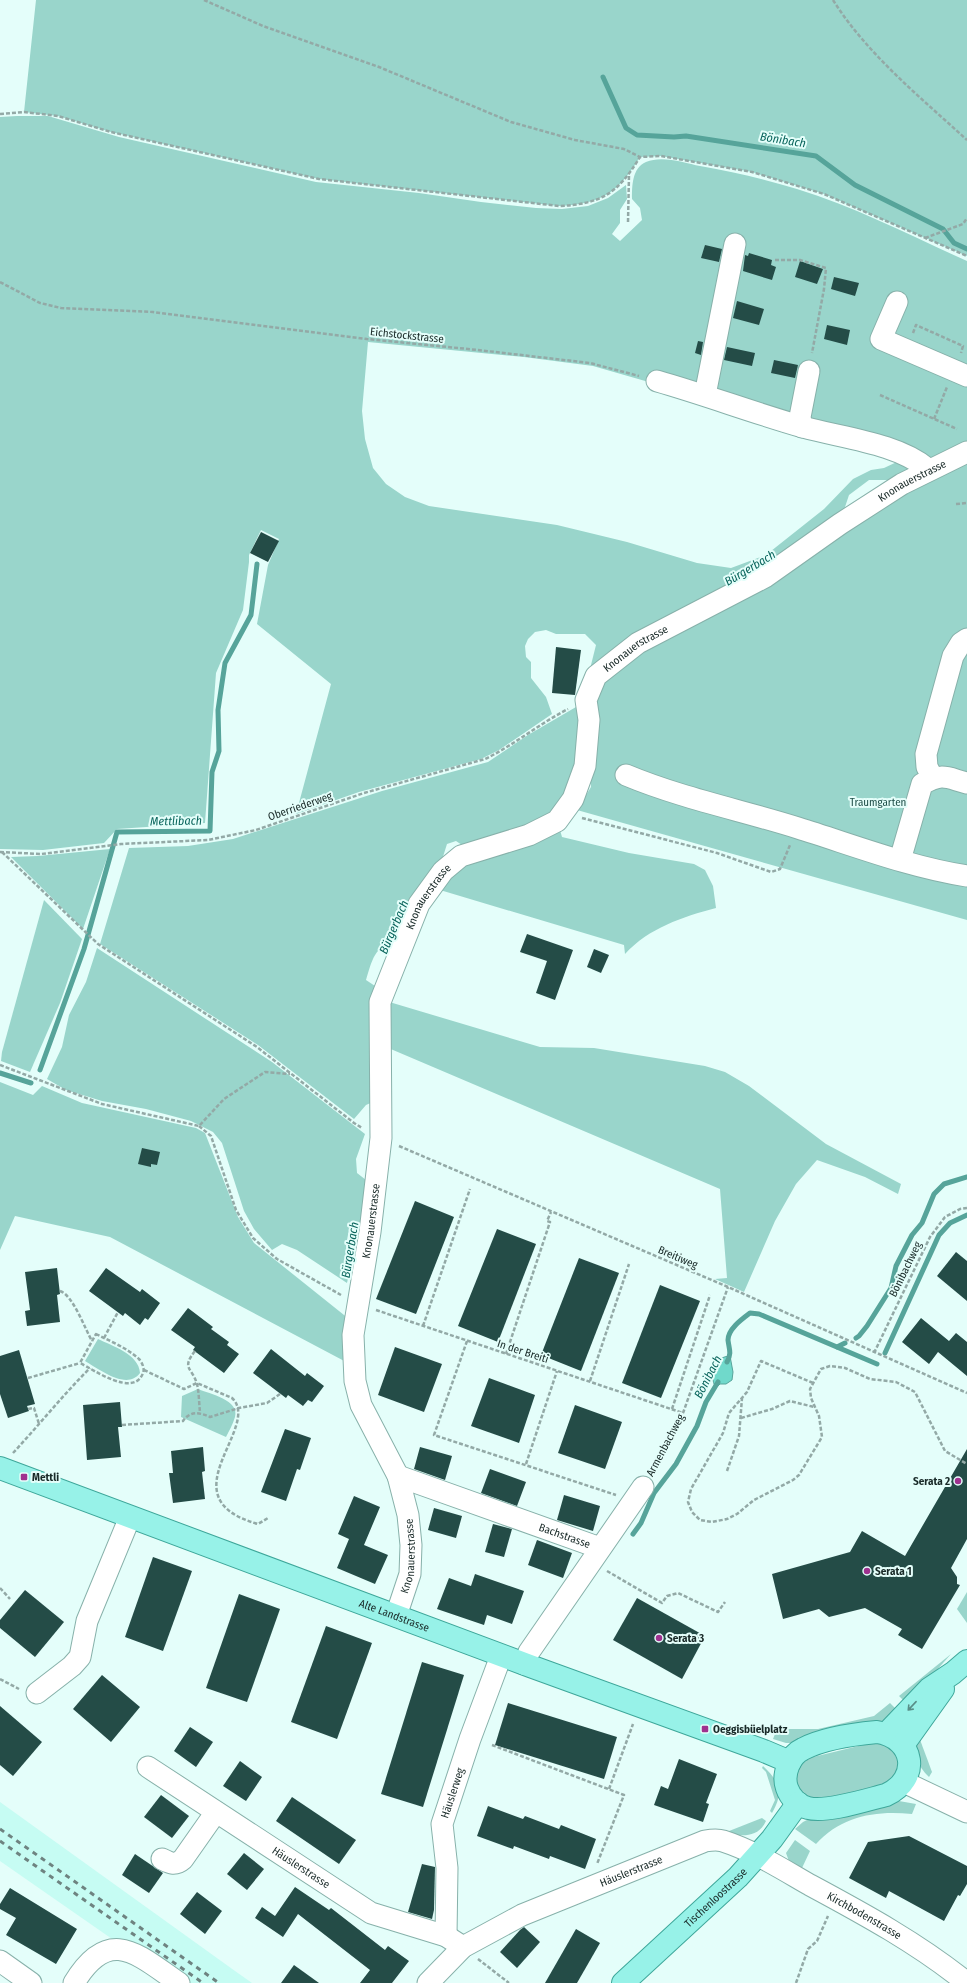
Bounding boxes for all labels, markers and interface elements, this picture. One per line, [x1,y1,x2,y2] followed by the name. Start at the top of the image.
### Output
[759,129,807,151] water label: Bönibach
[369,325,444,346] street label: Eichstockstrasse
[876,457,948,505] street label: Knonauerstrasse
[722,547,778,589] water label: Bürgerbach
[601,623,670,675] street label: Knonauerstrasse
[266,789,335,824] street label: Oberriederweg
[850,796,906,809] park label: Traumgarten
[150,814,202,828] water label: Mettlibach
[404,861,454,931] street label: Knonauerstrasse
[376,898,412,956] water label: Bürgerbach
[360,1183,383,1259] street label: Knonauerstrasse
[339,1221,361,1279] water label: Bürgerbach
[886,1239,925,1299] street label: Bönibachweg
[656,1243,700,1272] street label: Breitiweg
[496,1337,550,1366] street label: In der Breiti
[691,1353,725,1401] water label: Bönibach
[644,1411,688,1479] street label: Armenbachweg
[32,1471,59,1484] place label: Mettli
[19,1472,29,1482] marker: Mettli
[913,1475,950,1488] place label: Serata 2
[953,1476,963,1486] marker: Serata 2
[398,1518,418,1595] street label: Knonauerstrasse
[537,1521,592,1551] street label: Bachstrasse
[875,1565,912,1578] place label: Serata 1
[862,1566,872,1576] marker: Serata 1
[357,1597,431,1635] street label: Alte Landstrasse
[667,1632,704,1645] place label: Serata 3
[654,1633,664,1643] marker: Serata 3
[908,1701,917,1711] one-way arrow
[713,1723,788,1736] place label: Oeggisbüelplatz
[700,1724,710,1734] marker: Oeggisbüelplatz
[438,1765,467,1820] street label: Häuslerweg
[269,1844,332,1891] street label: Häuslerstrasse
[598,1853,664,1890] street label: Häuslerstrasse
[682,1866,750,1930] street label: Tischenloostrasse
[825,1890,904,1942] street label: Kirchbodenstrasse

